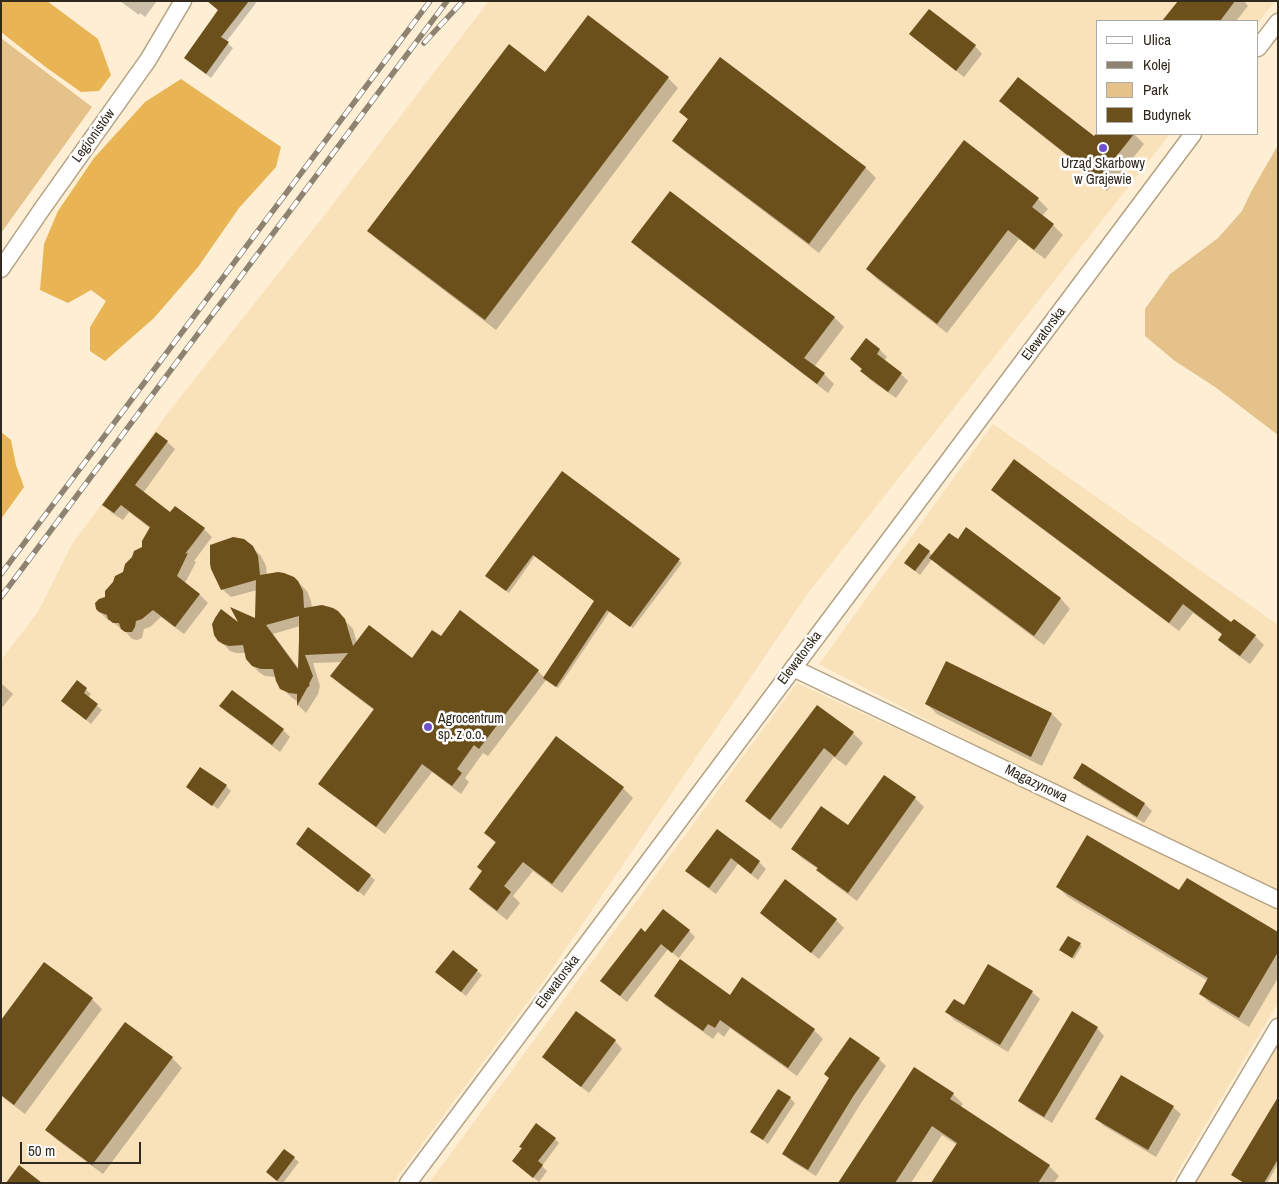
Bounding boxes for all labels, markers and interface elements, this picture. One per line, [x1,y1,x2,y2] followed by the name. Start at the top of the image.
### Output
[1096,20,1259,135] legend
[1143,29,1171,50] text: Ulica
[1143,54,1170,75] text: Kolej
[1143,79,1168,100] text: Park
[1143,104,1191,125] text: Budynek
[69,106,119,166] street label: Legionistów
[1097,142,1109,154] marker: Urząd Skarbowy w Grajewie
[1061,156,1145,188] place label: Urząd Skarbowy w Grajewie
[1018,304,1070,364] street label: Elewatorska
[774,628,826,688] street label: Elewatorska
[438,711,504,744] place label: Agrocentrum sp. z o.o.
[422,721,434,733] marker: Agrocentrum sp. z o.o.
[1002,762,1070,806] street label: Magazynowa
[532,952,584,1012] street label: Elewatorska
[22,1132,144,1164] scale bar
[28,1140,55,1161] text: 50 m

